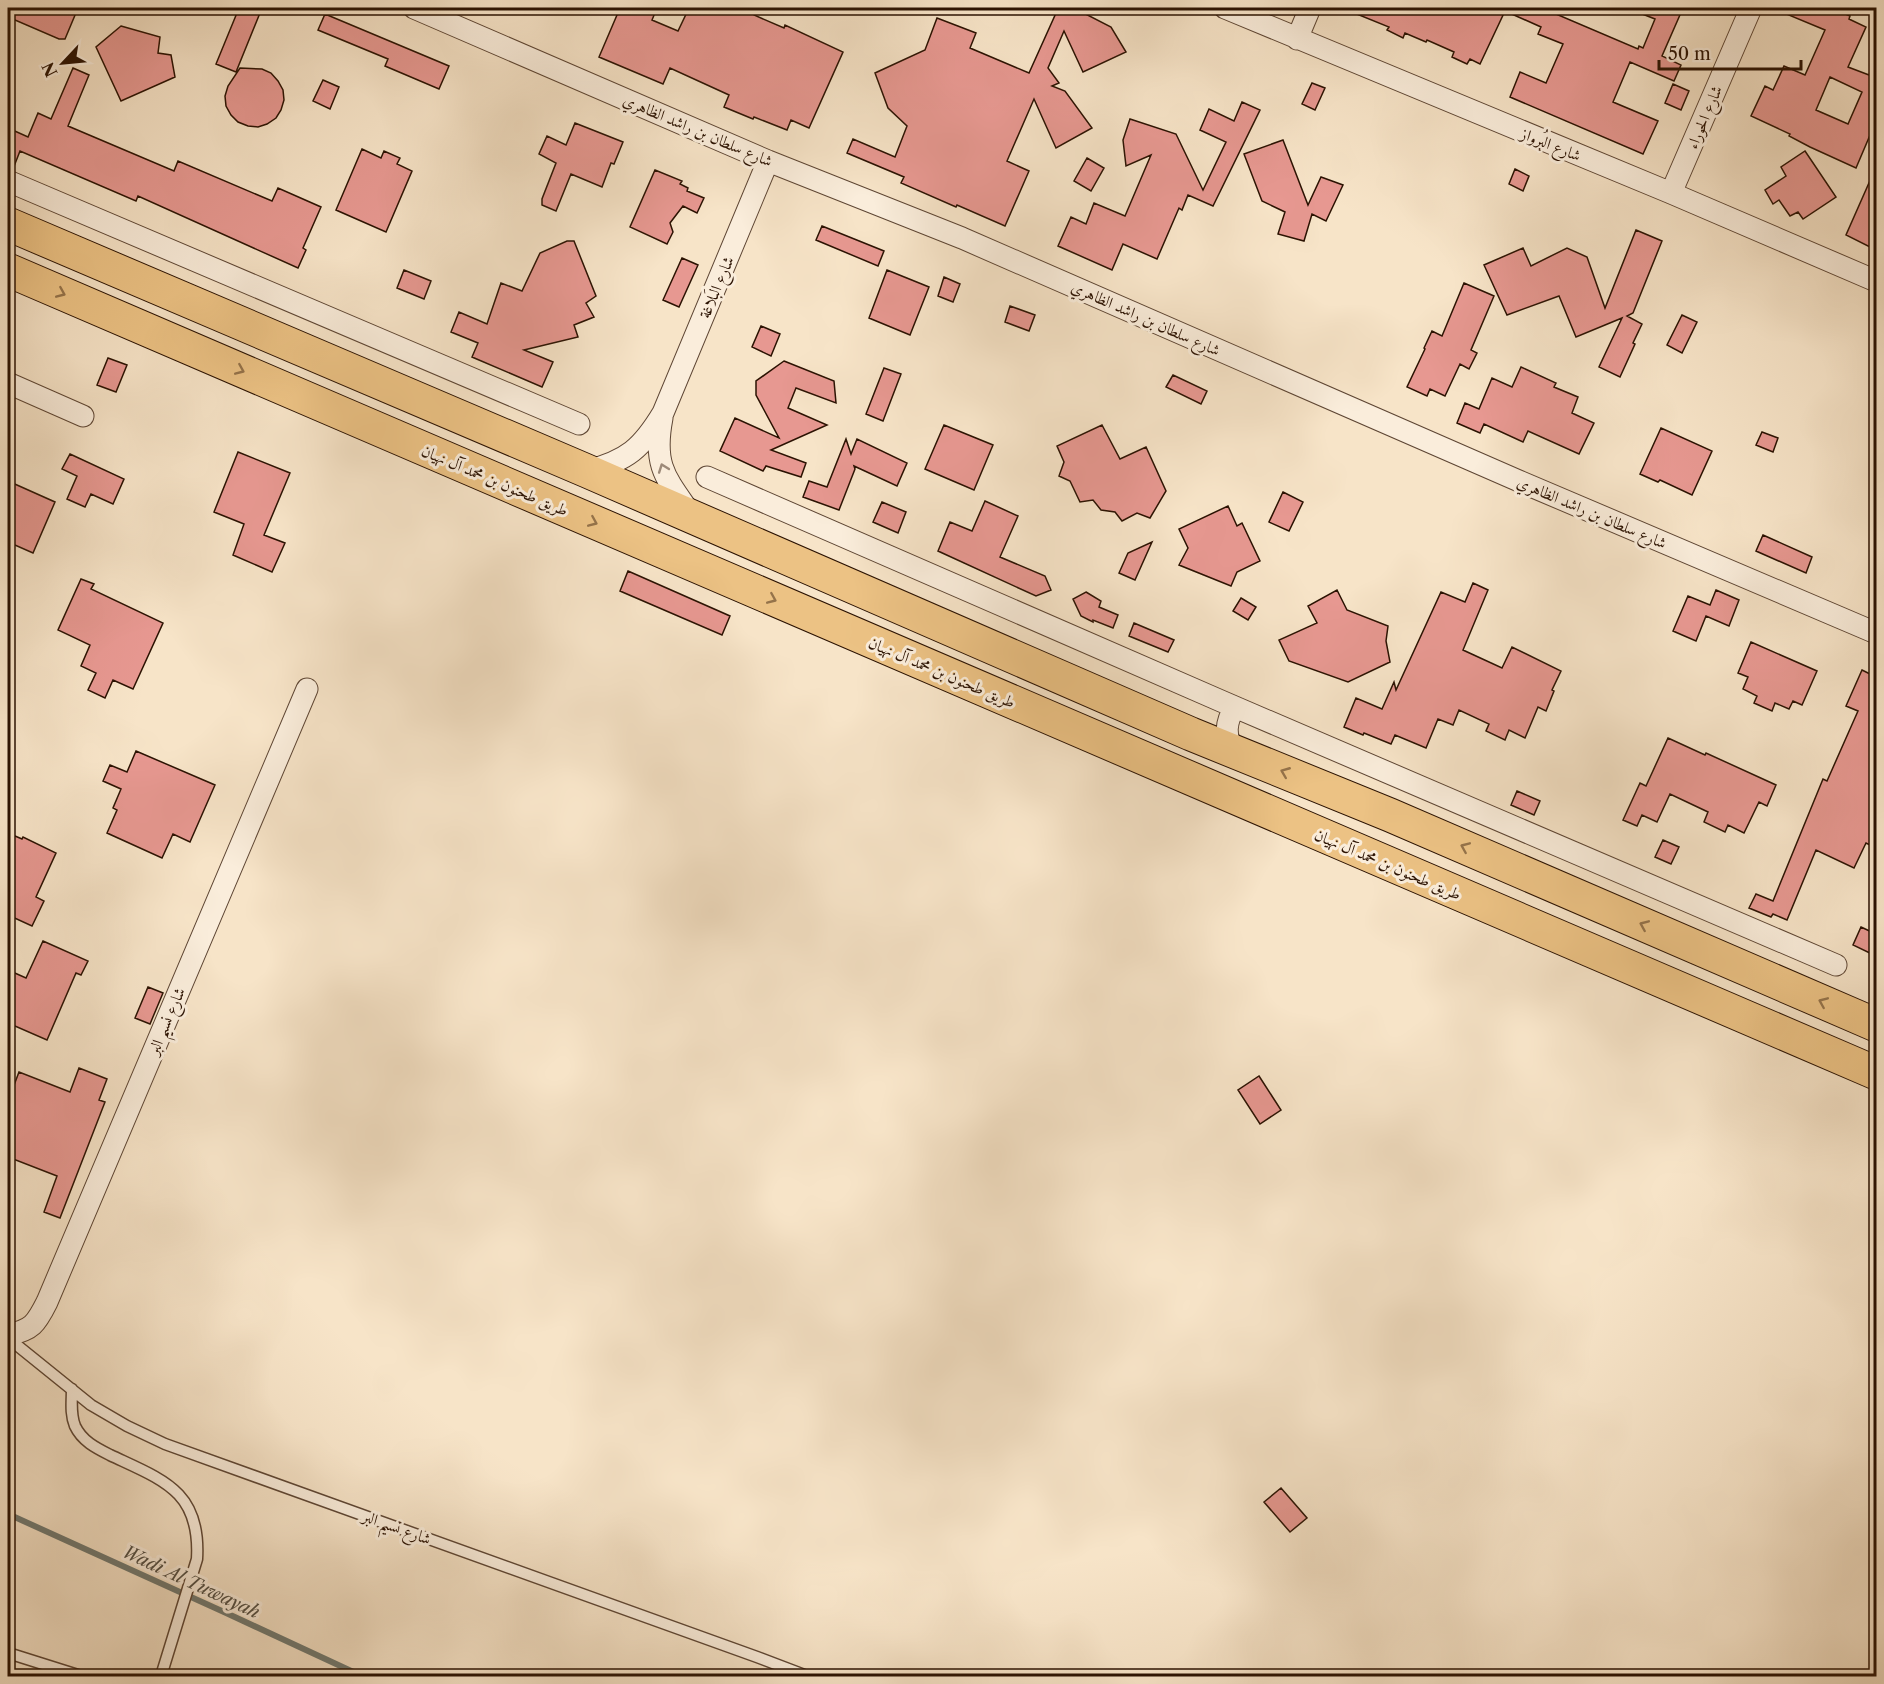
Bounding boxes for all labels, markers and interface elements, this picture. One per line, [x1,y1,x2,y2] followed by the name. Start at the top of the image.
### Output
[33,33,93,93] north arrow
[1659,33,1802,71] scale bar
[1668,43,1711,65] text: 50 m
[37,59,62,80] text: N
[1682,82,1730,153] street label: شارع الحوراء
[619,89,776,174] street label: شارع سلطان بن راشد الظاهري
[1515,119,1585,169] street label: شارع البُرواز
[693,253,742,323] street label: شارع البَلاغة
[1067,276,1224,364] street label: شارع سلطان بن راشد الظاهري
[55,286,66,298] one-way arrow
[234,363,245,375] one-way arrow
[418,440,571,521] street label: طريق طحنون بن محمد آل نهيان
[658,464,671,474] one-way arrow
[1513,471,1670,556] street label: شارع سلطان بن راشد الظاهري
[587,515,598,527] one-way arrow
[766,592,777,604] one-way arrow
[865,632,1018,713] street label: طريق طحنون بن محمد آل نهيان
[1280,767,1291,779] one-way arrow
[1311,824,1464,905] street label: طريق طحنون بن محمد آل نهيان
[1460,842,1471,854] one-way arrow
[1639,920,1650,932] one-way arrow
[142,984,196,1062] street label: شارع نسيم البر
[1818,997,1829,1009] one-way arrow
[356,1505,434,1555] street label: شارع نسيم البر
[119,1541,263,1623] water label: Wadi Al Tuwayah

